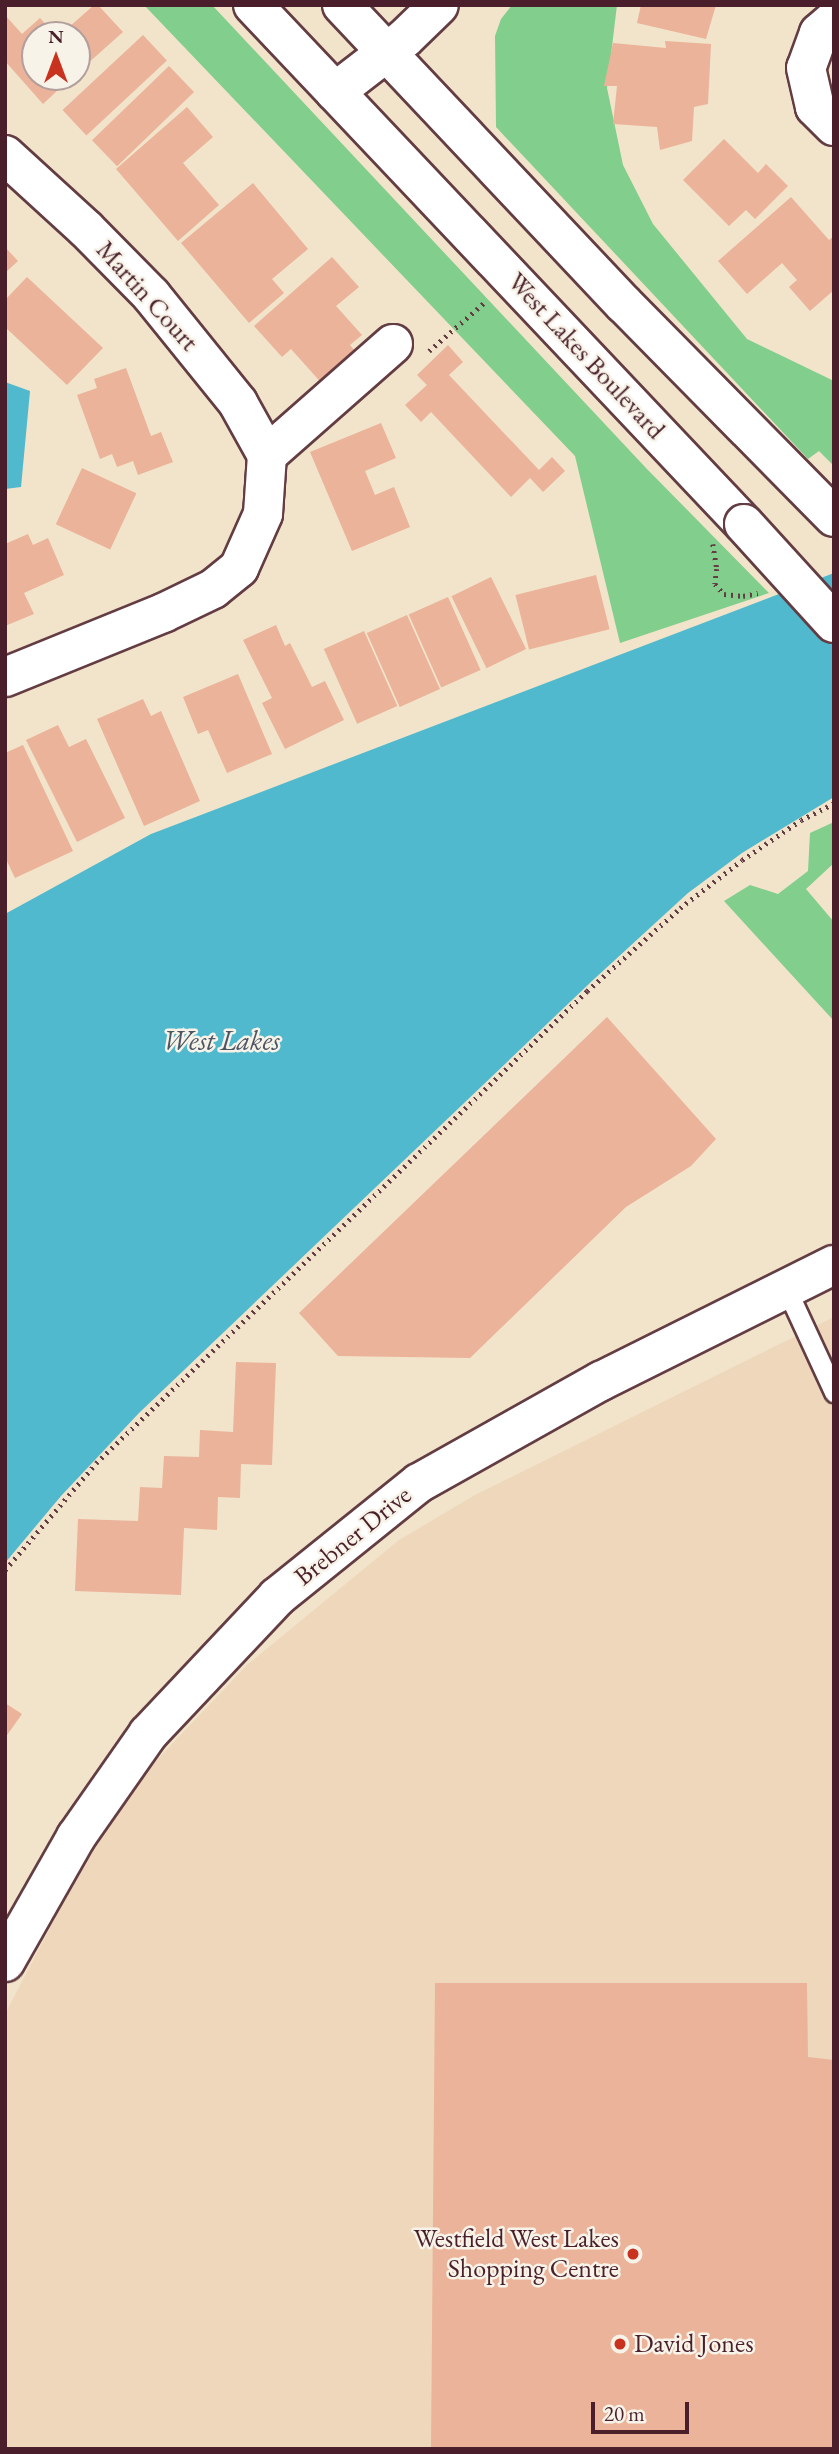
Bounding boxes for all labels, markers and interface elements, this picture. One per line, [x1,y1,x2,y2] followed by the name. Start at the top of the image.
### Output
[21,21,91,91] north arrow
[48,24,64,49] text: N
[89,235,205,357] street label: Martin Court
[501,266,671,446] street label: West Lakes Boulevard
[162,1023,280,1057] water label: West Lakes
[288,1480,418,1592] street label: Brebner Drive
[413,2223,619,2284] place label: Westfield West Lakes Shopping Centre
[625,2246,641,2262] marker: Westfield West Lakes Shopping Centre
[634,2328,754,2360] place label: David Jones
[612,2336,628,2352] marker: David Jones
[594,2388,692,2432] scale bar
[604,2400,645,2427] text: 20 m

